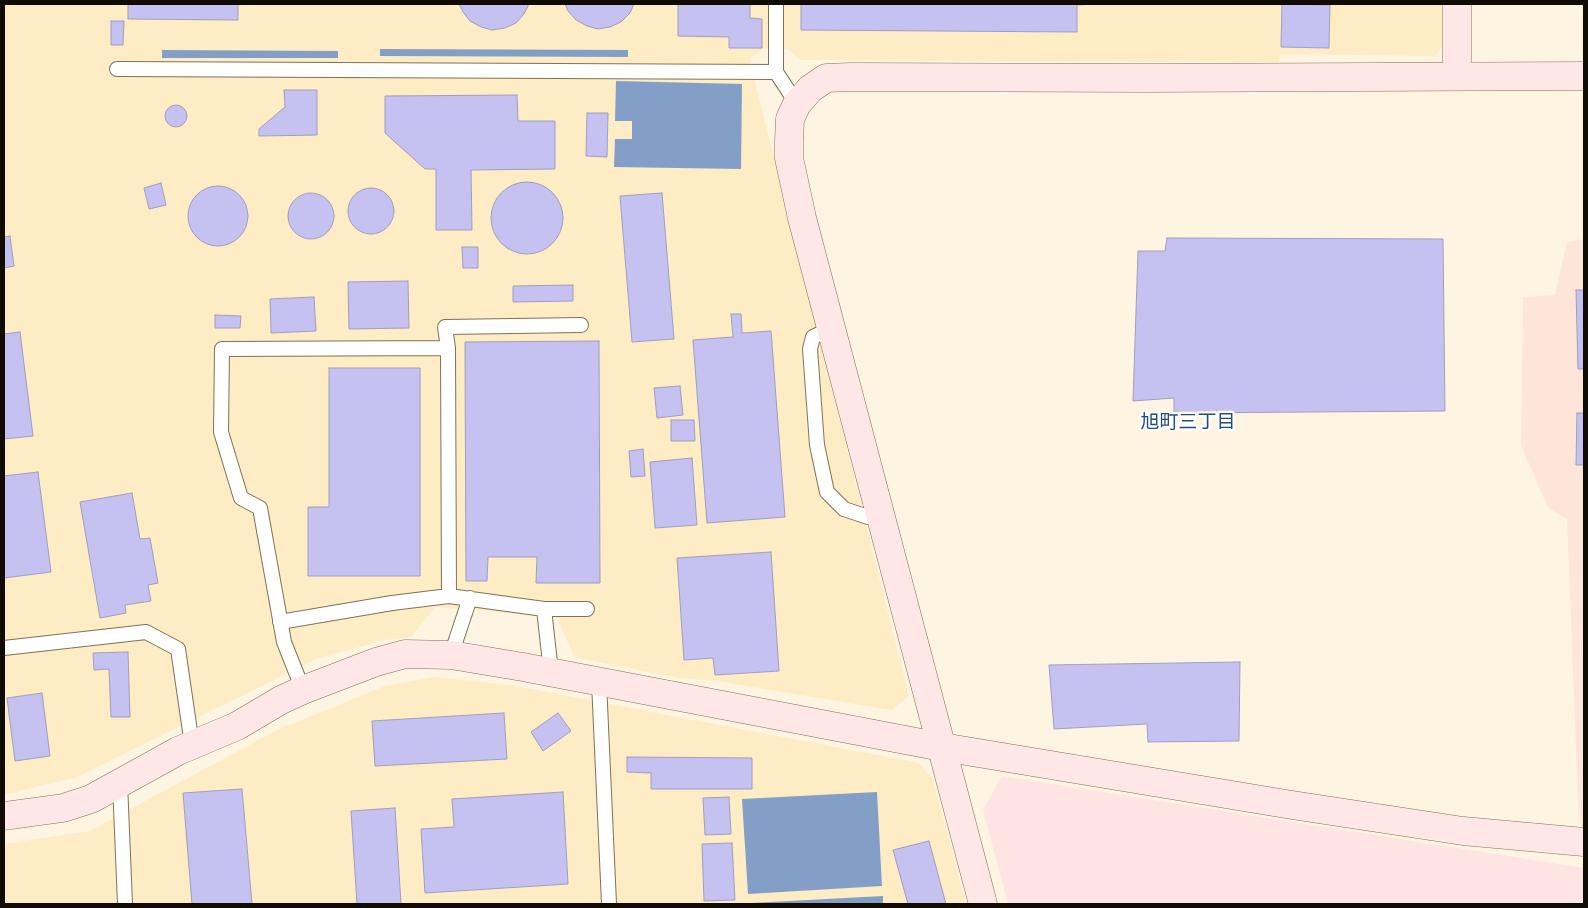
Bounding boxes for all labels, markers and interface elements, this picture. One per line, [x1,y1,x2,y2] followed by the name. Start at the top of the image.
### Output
[1141,412,1235,434] district label: 旭町三丁目

